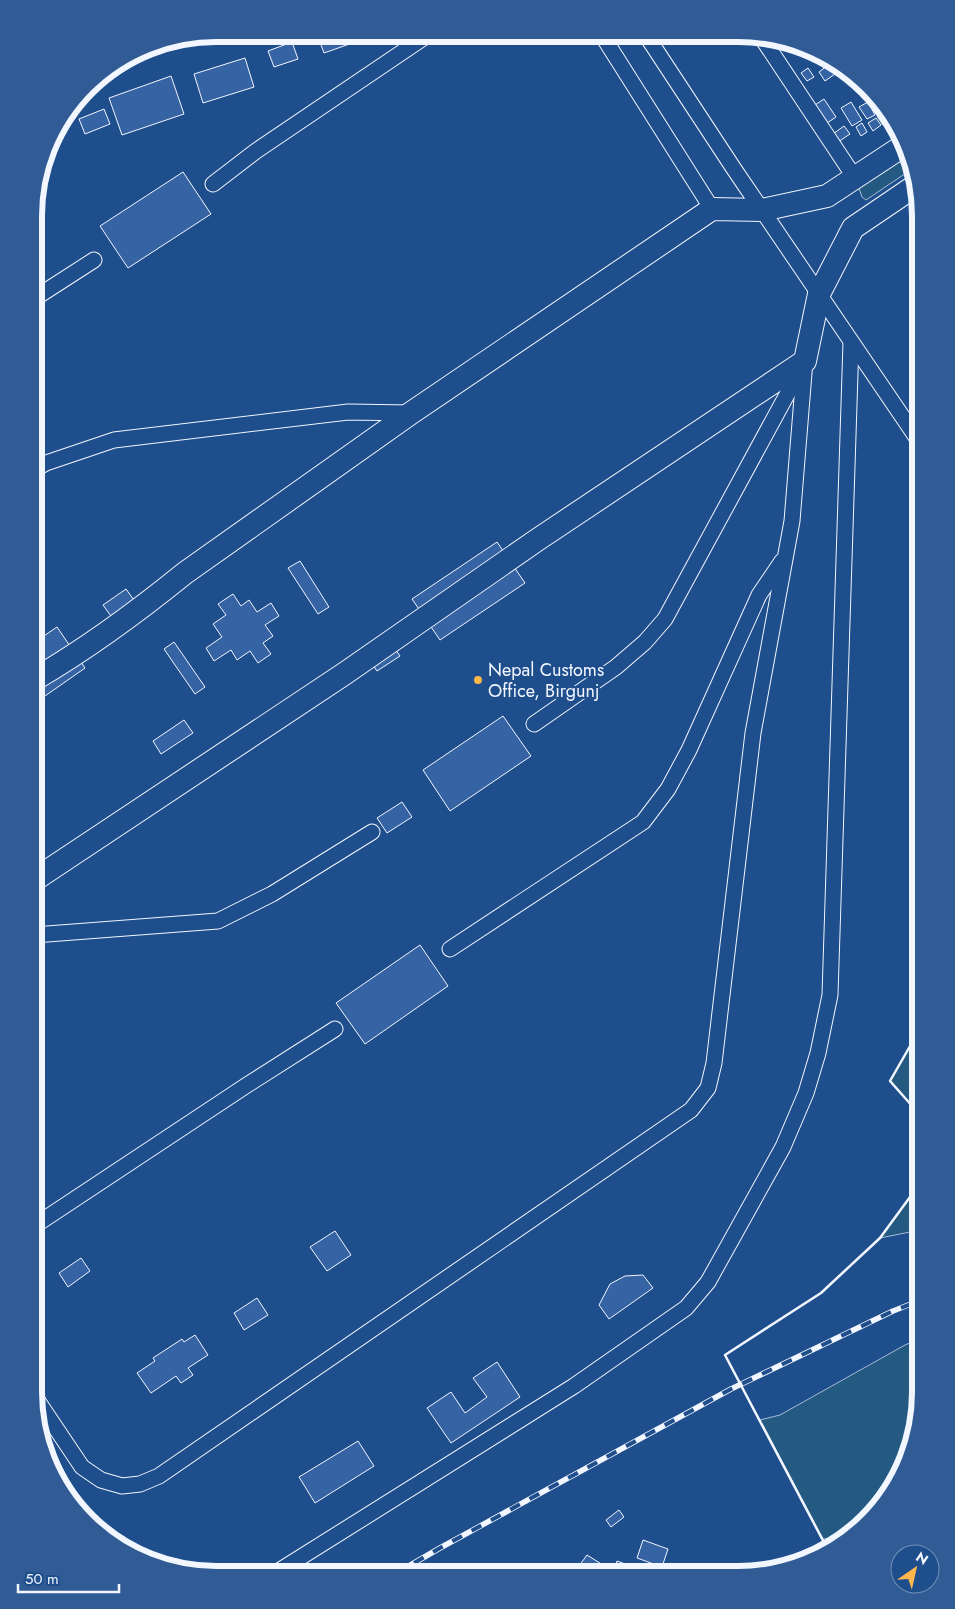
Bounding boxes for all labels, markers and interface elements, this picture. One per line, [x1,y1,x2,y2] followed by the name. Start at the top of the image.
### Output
[488,657,604,704] place label: Nepal Customs Office, Birgunj
[472,674,484,686] marker: Nepal Customs Office, Birgunj
[890,1544,940,1594] north arrow
[912,1547,932,1570] text: N
[18,1562,119,1594] scale bar
[25,1568,59,1590] text: 50 m

